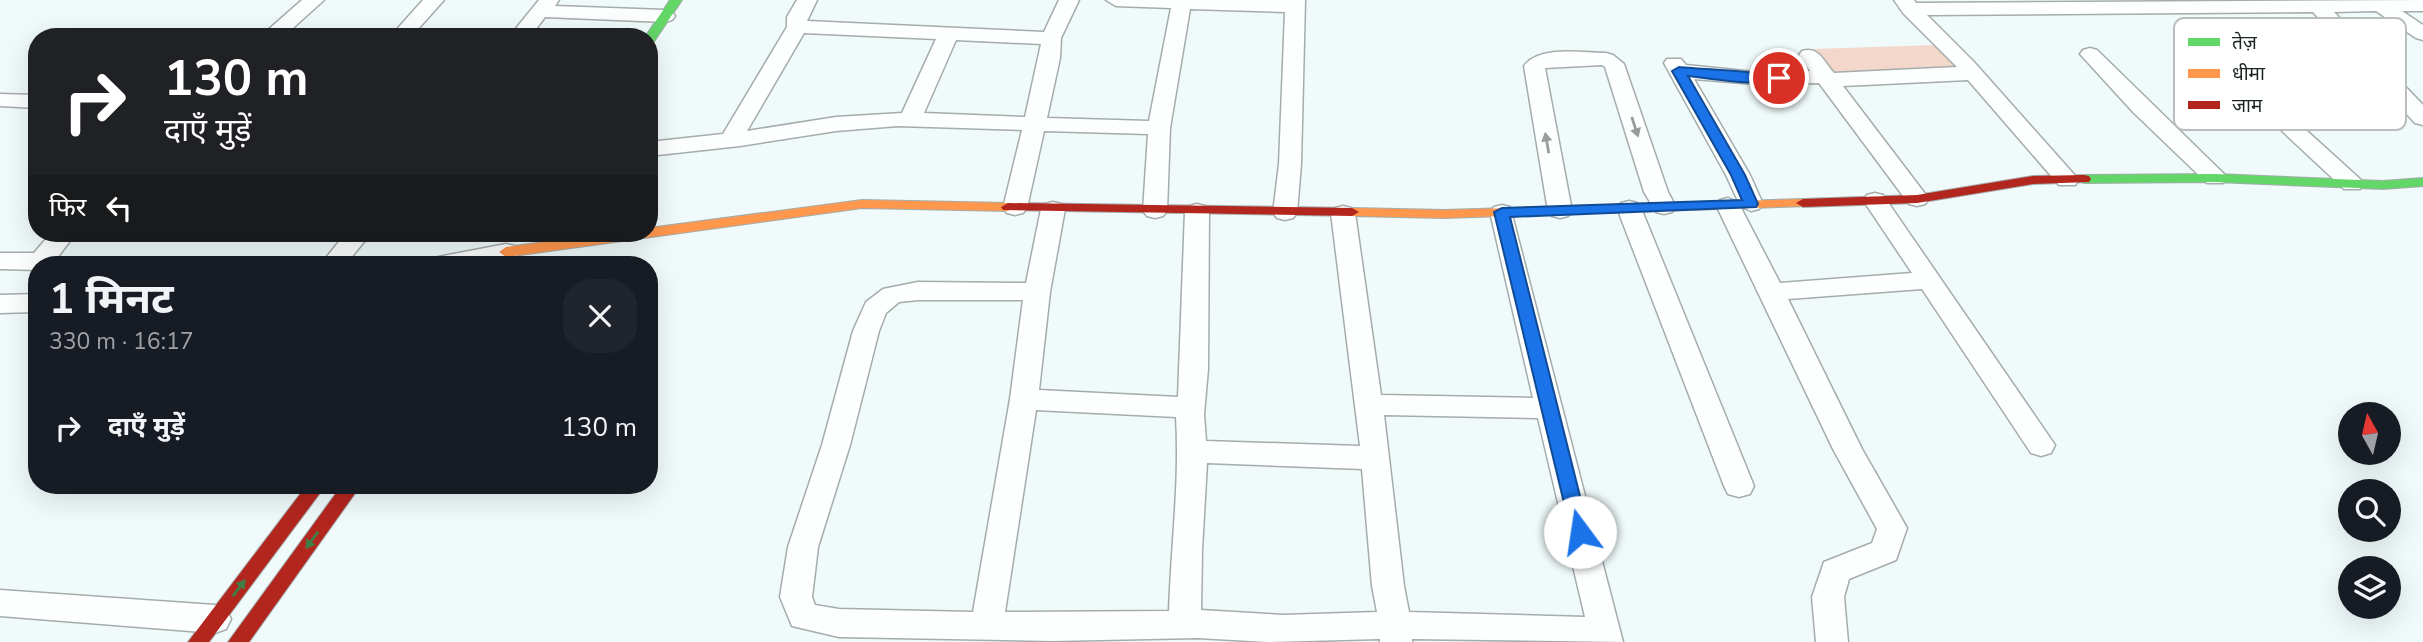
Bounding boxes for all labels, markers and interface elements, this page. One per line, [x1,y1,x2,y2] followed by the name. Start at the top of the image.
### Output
[2174,18,2406,130] legend
[2232,30,2258,56] text: तेज़
[164,45,308,112] text: 130 m
[1749,48,1809,108] pin
[49,56,140,147] icon: right
[1760,59,1798,97] icon: arrive
[2232,61,2266,87] text: धीमा
[2232,93,2263,119] text: जाम
[164,109,251,152] text: दाएँ मुड़ें
[1630,117,1641,138] one-way arrow
[1541,132,1552,154] one-way arrow
[100,189,138,227] icon: left
[49,190,86,225] text: फिर
[49,271,174,328] text: 1 मिनट
[563,279,637,353] button: close
[49,326,194,357] text: 330 m · 16:17
[2338,402,2401,466] north arrow
[2338,402,2401,619] map controls
[49,409,87,447] icon: right
[108,409,185,444] text: दाएँ मुड़ें
[561,410,637,445] text: 130 m
[2338,479,2401,542] button: search
[1543,495,1617,569] position arrow
[305,531,319,549] one-way arrow
[2338,556,2401,619] button: layers
[231,579,246,597] one-way arrow

